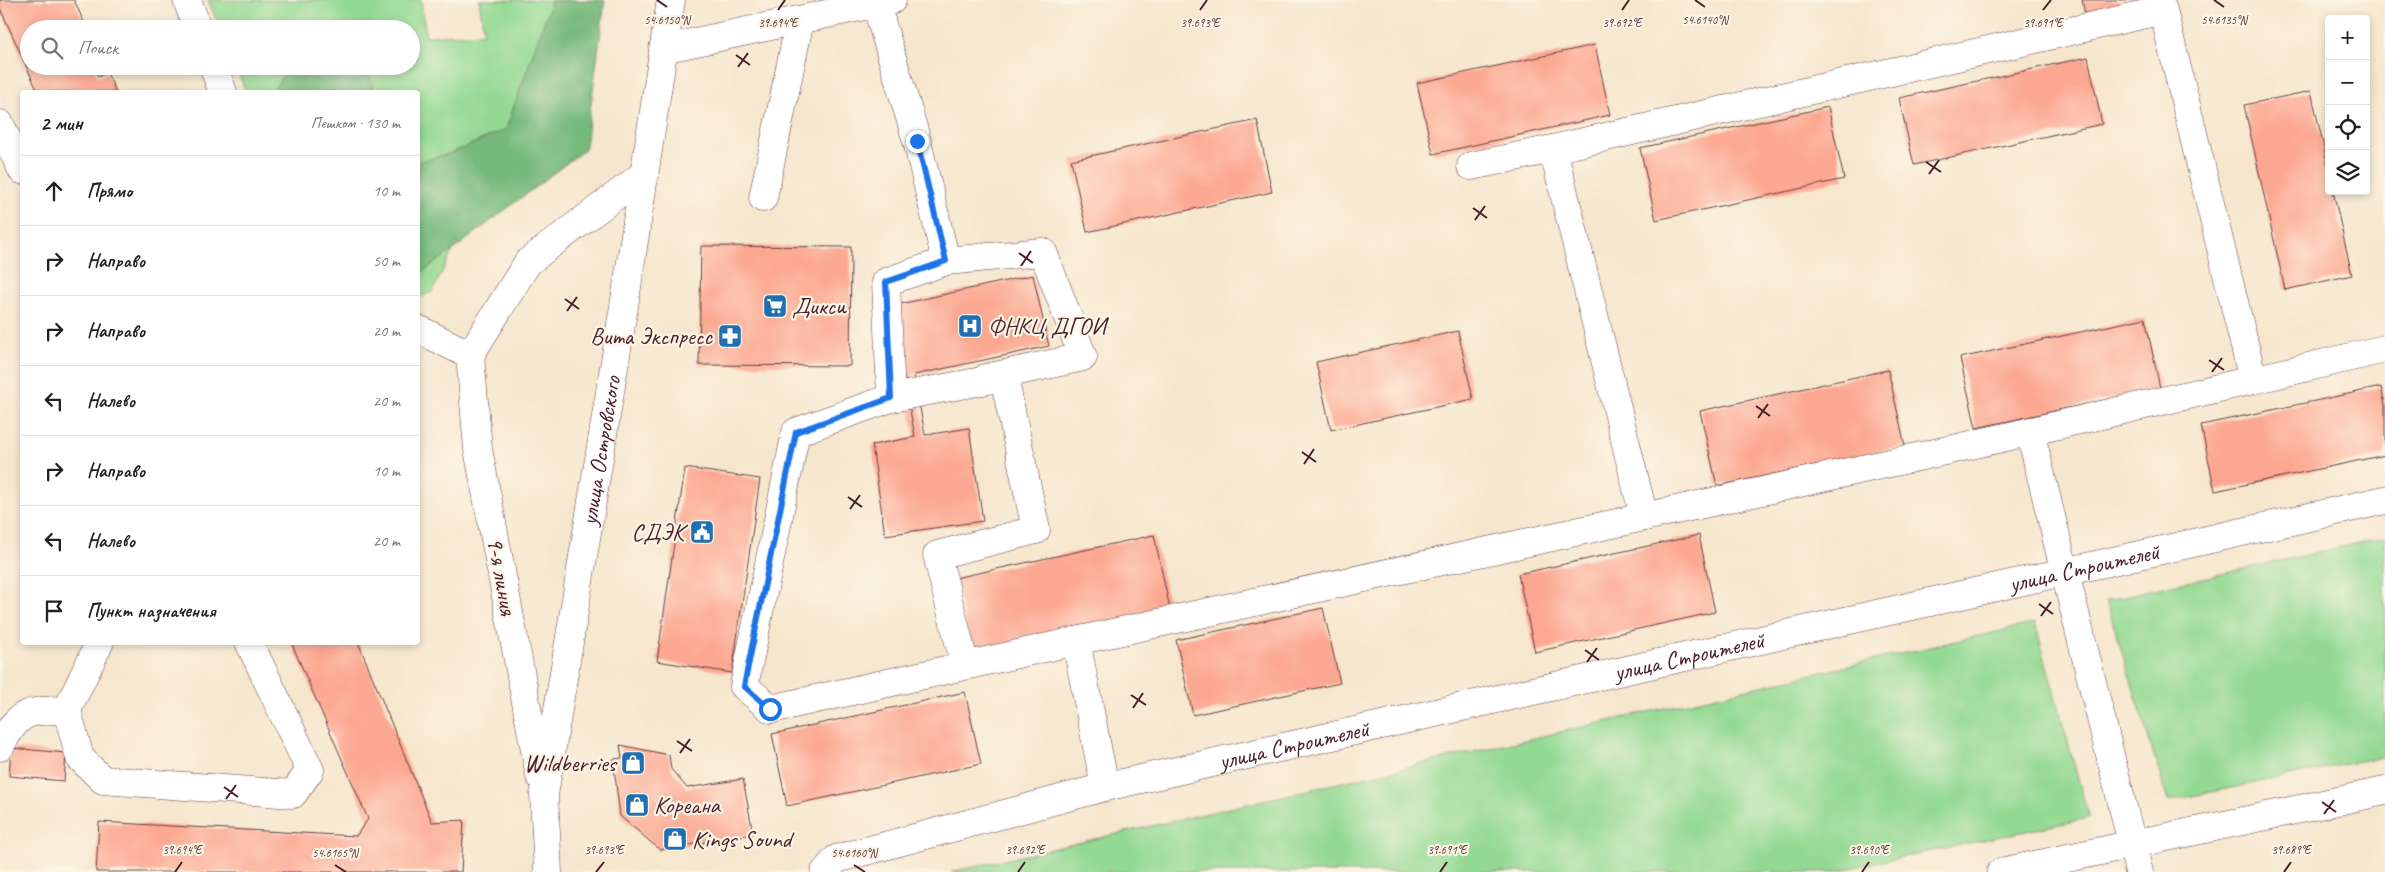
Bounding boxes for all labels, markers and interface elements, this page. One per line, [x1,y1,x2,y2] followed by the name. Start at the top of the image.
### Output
[644,12,691,28] text: 54.6150°N
[1682,12,1729,28] text: 54.6140°N
[2201,12,2248,28] text: 54.6135°N
[758,15,799,31] text: 39.694°E
[1180,15,1221,31] text: 39.693°E
[1602,15,1643,31] text: 39.692°E
[2023,15,2064,31] text: 39.691°E
[2325,15,2370,195] map controls
[2325,15,2370,60] button: +
[20,20,420,75] search box
[38,34,66,62] icon: search
[78,36,118,60] text: Поиск
[2325,60,2370,105] button: −
[2325,105,2370,150] button: locate
[40,110,83,136] text: 2 мин
[311,113,400,133] text: Пешком · 130 m
[906,130,929,153] route end
[2325,150,2370,195] button: layers
[40,177,68,205] icon: ahead
[87,179,132,203] text: Прямо
[373,181,400,201] text: 10 m
[40,247,68,275] icon: right
[87,249,145,273] text: Направо
[373,251,400,271] text: 50 m
[792,291,847,321] place label: Дикси
[762,293,788,319] supermarket icon: Дикси
[988,311,1110,341] place label: ФНКЦ ДГОИ
[957,313,983,339] hospital icon: ФНКЦ ДГОИ
[40,317,68,345] icon: right
[87,319,145,343] text: Направо
[373,321,400,341] text: 20 m
[590,321,713,351] place label: Вита Экспресс
[717,323,743,349] pharmacy icon: Вита Экспресс
[573,373,628,529] street label: улица Островского
[40,387,68,415] icon: left
[87,389,135,413] text: Налево
[373,391,400,411] text: 20 m
[40,457,68,485] icon: right
[87,459,145,483] text: Направо
[373,461,400,481] text: 10 m
[631,517,689,547] place label: СДЭК
[689,519,715,545] public building icon: СДЭК
[40,527,68,555] icon: left
[87,529,135,553] text: Налево
[373,531,400,551] text: 20 m
[480,534,524,619] street label: 9-я линия
[2004,536,2164,599] street label: улица Строителей
[40,597,68,625] icon: arrive
[87,599,216,623] text: Пункт назначения
[1609,624,1769,688] street label: улица Строителей
[759,698,782,721] route start
[1214,713,1374,776] street label: улица Строителей
[524,748,618,778] place label: Wildberries
[620,750,646,776] shop icon: Wildberries
[654,790,722,820] place label: Кореана
[624,792,650,818] shop icon: Кореана
[692,824,795,854] place label: Kings Sound
[662,826,688,852] shop icon: Kings Sound
[162,842,203,858] text: 39.694°E
[584,842,625,858] text: 39.693°E
[1005,842,1046,858] text: 39.692°E
[1427,842,1468,858] text: 39.691°E
[1849,842,1890,858] text: 39.690°E
[2271,842,2312,858] text: 39.689°E
[312,845,359,861] text: 54.6165°N
[831,845,878,861] text: 54.6160°N

